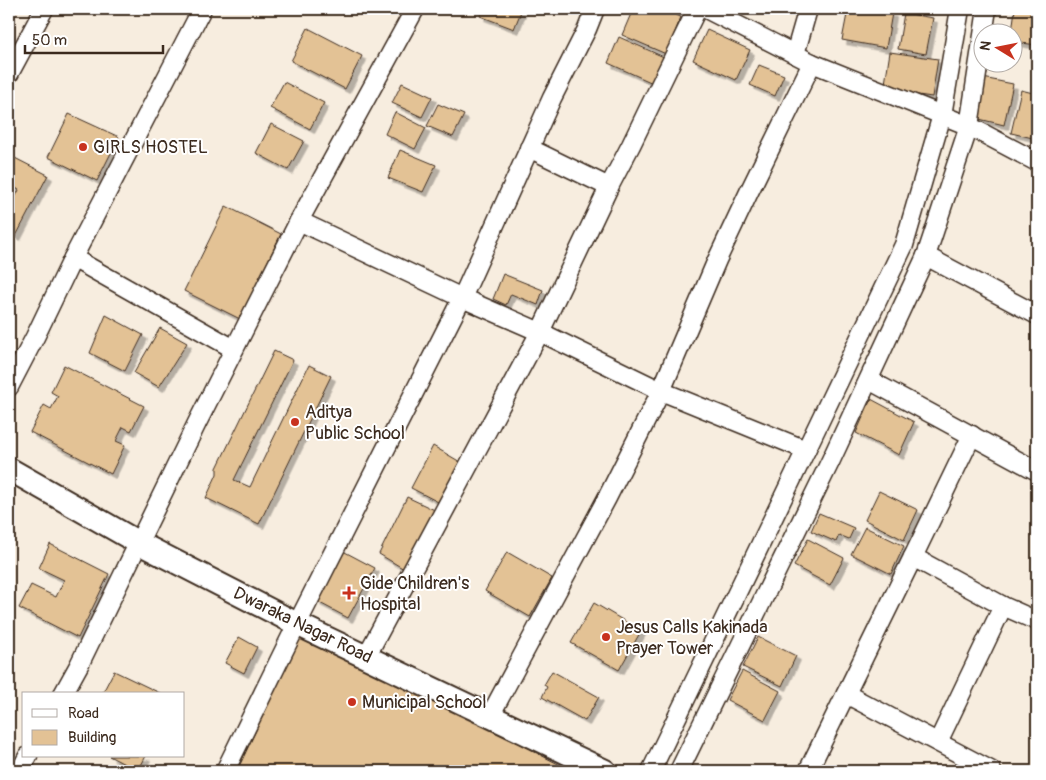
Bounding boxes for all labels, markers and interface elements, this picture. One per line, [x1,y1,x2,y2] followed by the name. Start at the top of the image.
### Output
[25,22,162,54] scale bar
[974,22,1024,72] north arrow
[32,31,67,50] text: 50 m
[976,40,995,52] text: N
[93,136,208,159] place label: GIRLS HOSTEL
[77,141,89,153] marker: GIRLS HOSTEL
[305,401,405,445] place label: Aditya Public School
[289,416,301,428] marker: Aditya Public School
[360,572,469,616] place label: Gide Children's Hospital
[229,582,376,669] street label: Dwaraka Nagar Road
[342,586,356,600] marker: Gide Children's Hospital
[616,616,768,660] place label: Jesus Calls Kakinada Prayer Tower
[600,631,612,643] marker: Jesus Calls Kakinada Prayer Tower
[362,691,487,714] place label: Municipal School
[22,692,185,758] legend
[346,696,358,708] marker: Municipal School
[68,704,99,723] text: Road
[68,728,116,747] text: Building

